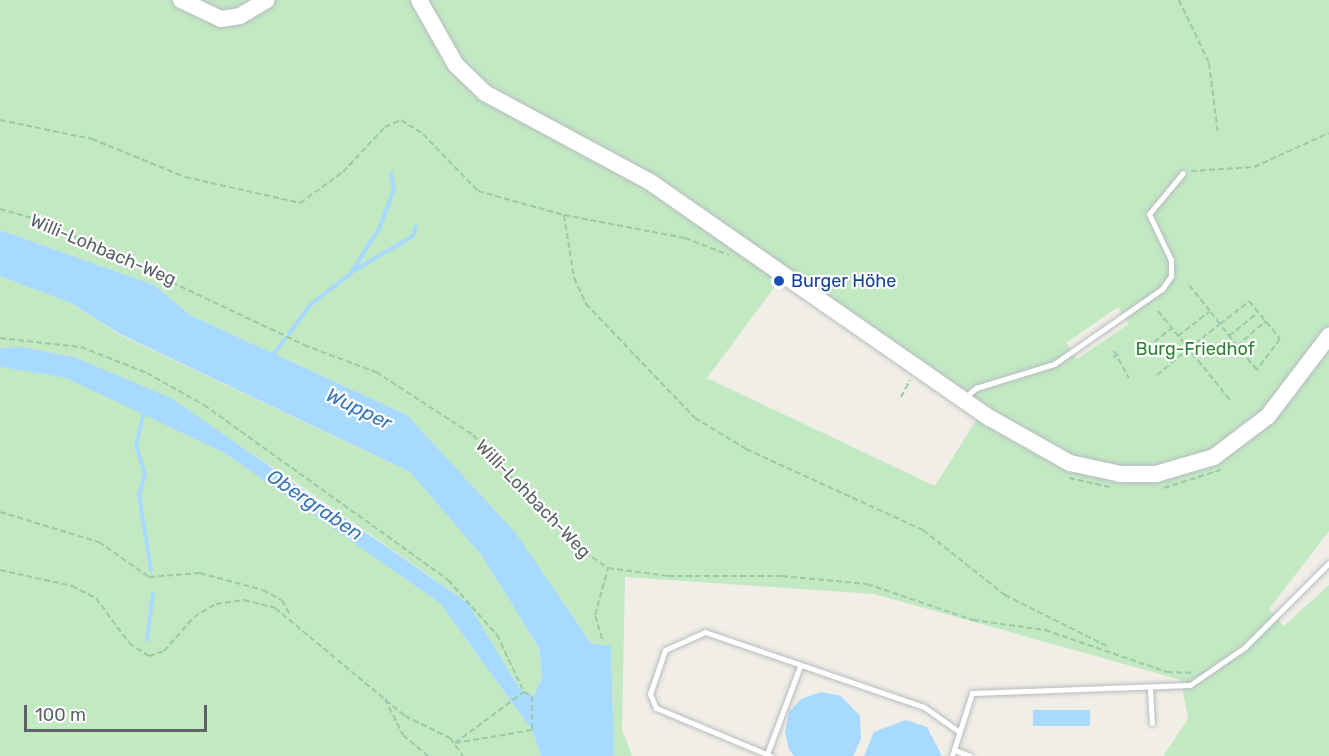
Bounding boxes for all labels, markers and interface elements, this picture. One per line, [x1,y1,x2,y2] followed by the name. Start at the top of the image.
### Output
[27,209,179,291] street label: Willi-Lohbach-Weg
[791,270,897,292] place label: Burger Höhe
[772,274,786,288] marker: Burger Höhe
[1135,338,1255,360] park label: Burg-Friedhof
[322,383,396,435] water label: Wupper
[471,435,595,563] street label: Willi-Lohbach-Weg
[262,464,368,546] water label: Obergraben
[27,693,210,731] scale bar
[35,704,86,726] text: 100 m

